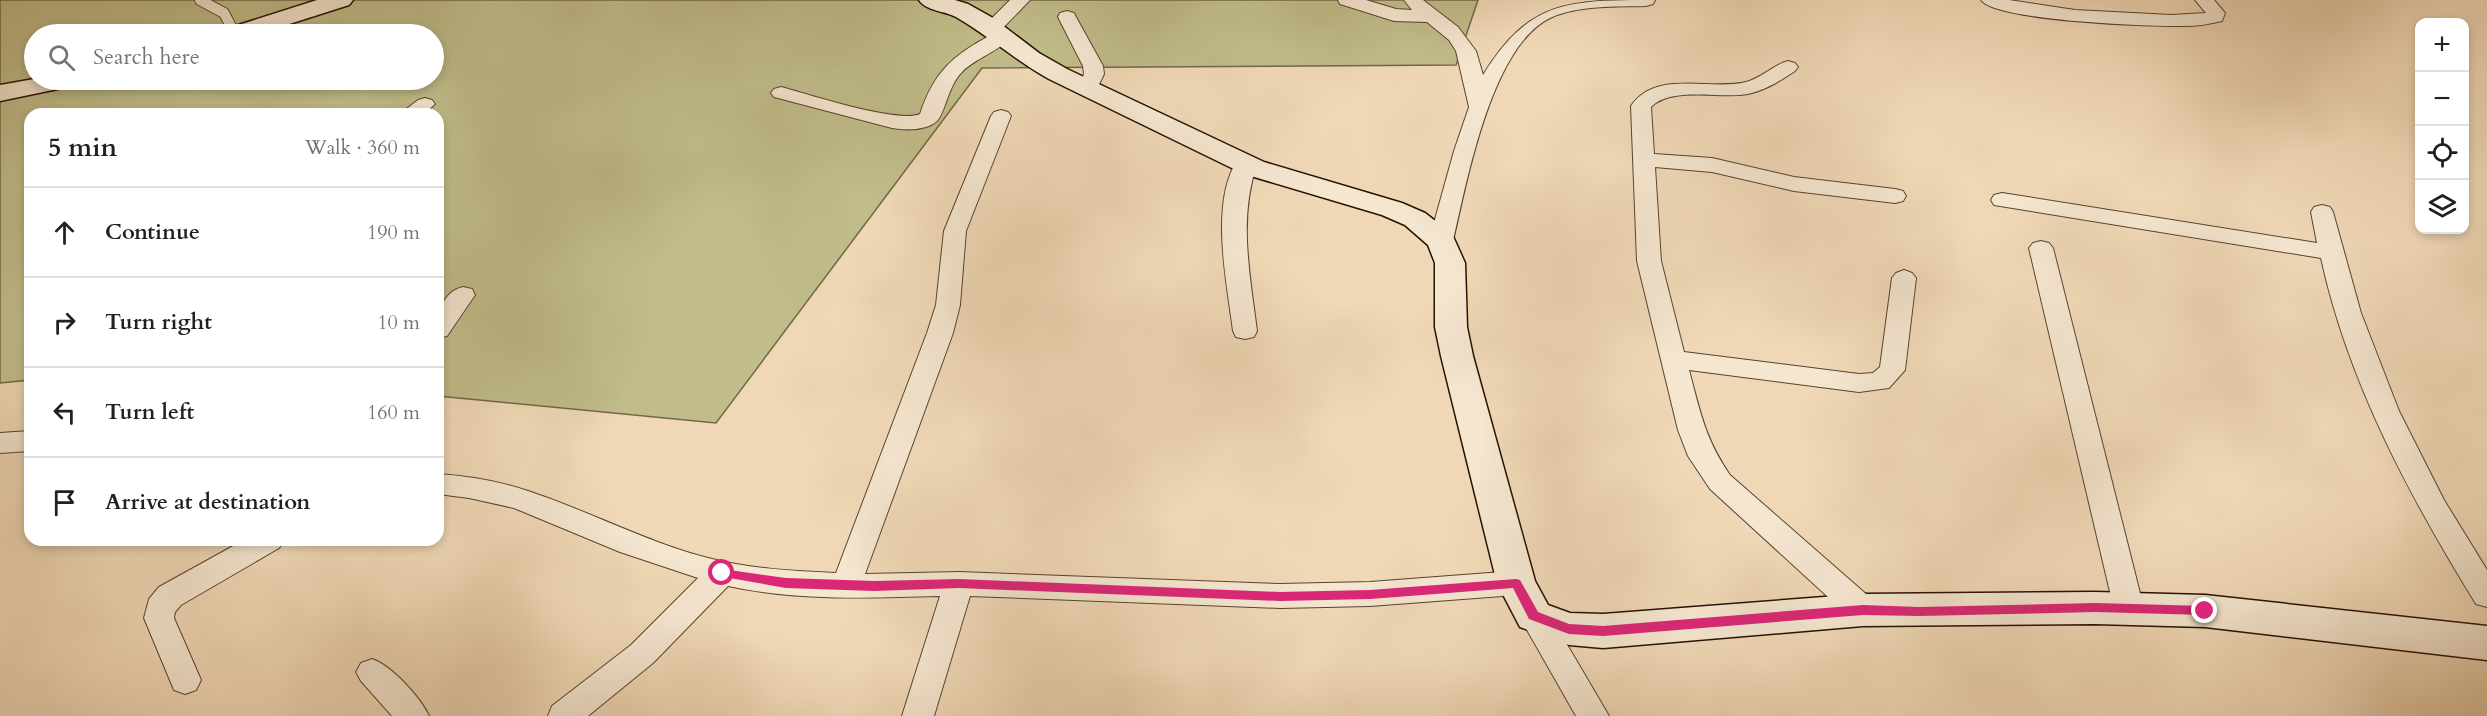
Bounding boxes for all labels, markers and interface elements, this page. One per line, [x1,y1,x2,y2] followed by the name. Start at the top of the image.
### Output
[2415,18,2469,234] map controls
[2415,18,2469,72] button: +
[24,24,444,90] search box
[45,41,78,74] icon: search
[93,42,200,72] text: Search here
[2415,72,2469,126] button: −
[2415,126,2469,180] button: locate
[48,130,117,165] text: 5 min
[305,134,420,161] text: Walk · 360 m
[2415,180,2469,234] button: layers
[48,216,81,249] icon: ahead
[105,217,200,247] text: Continue
[367,219,420,246] text: 190 m
[48,306,81,339] icon: right
[105,307,212,337] text: Turn right
[377,309,420,336] text: 10 m
[48,396,81,429] icon: left
[105,397,194,427] text: Turn left
[367,399,420,426] text: 160 m
[48,486,81,519] icon: arrive
[105,487,310,517] text: Arrive at destination
[708,559,734,585] route start
[2191,597,2217,623] route end

